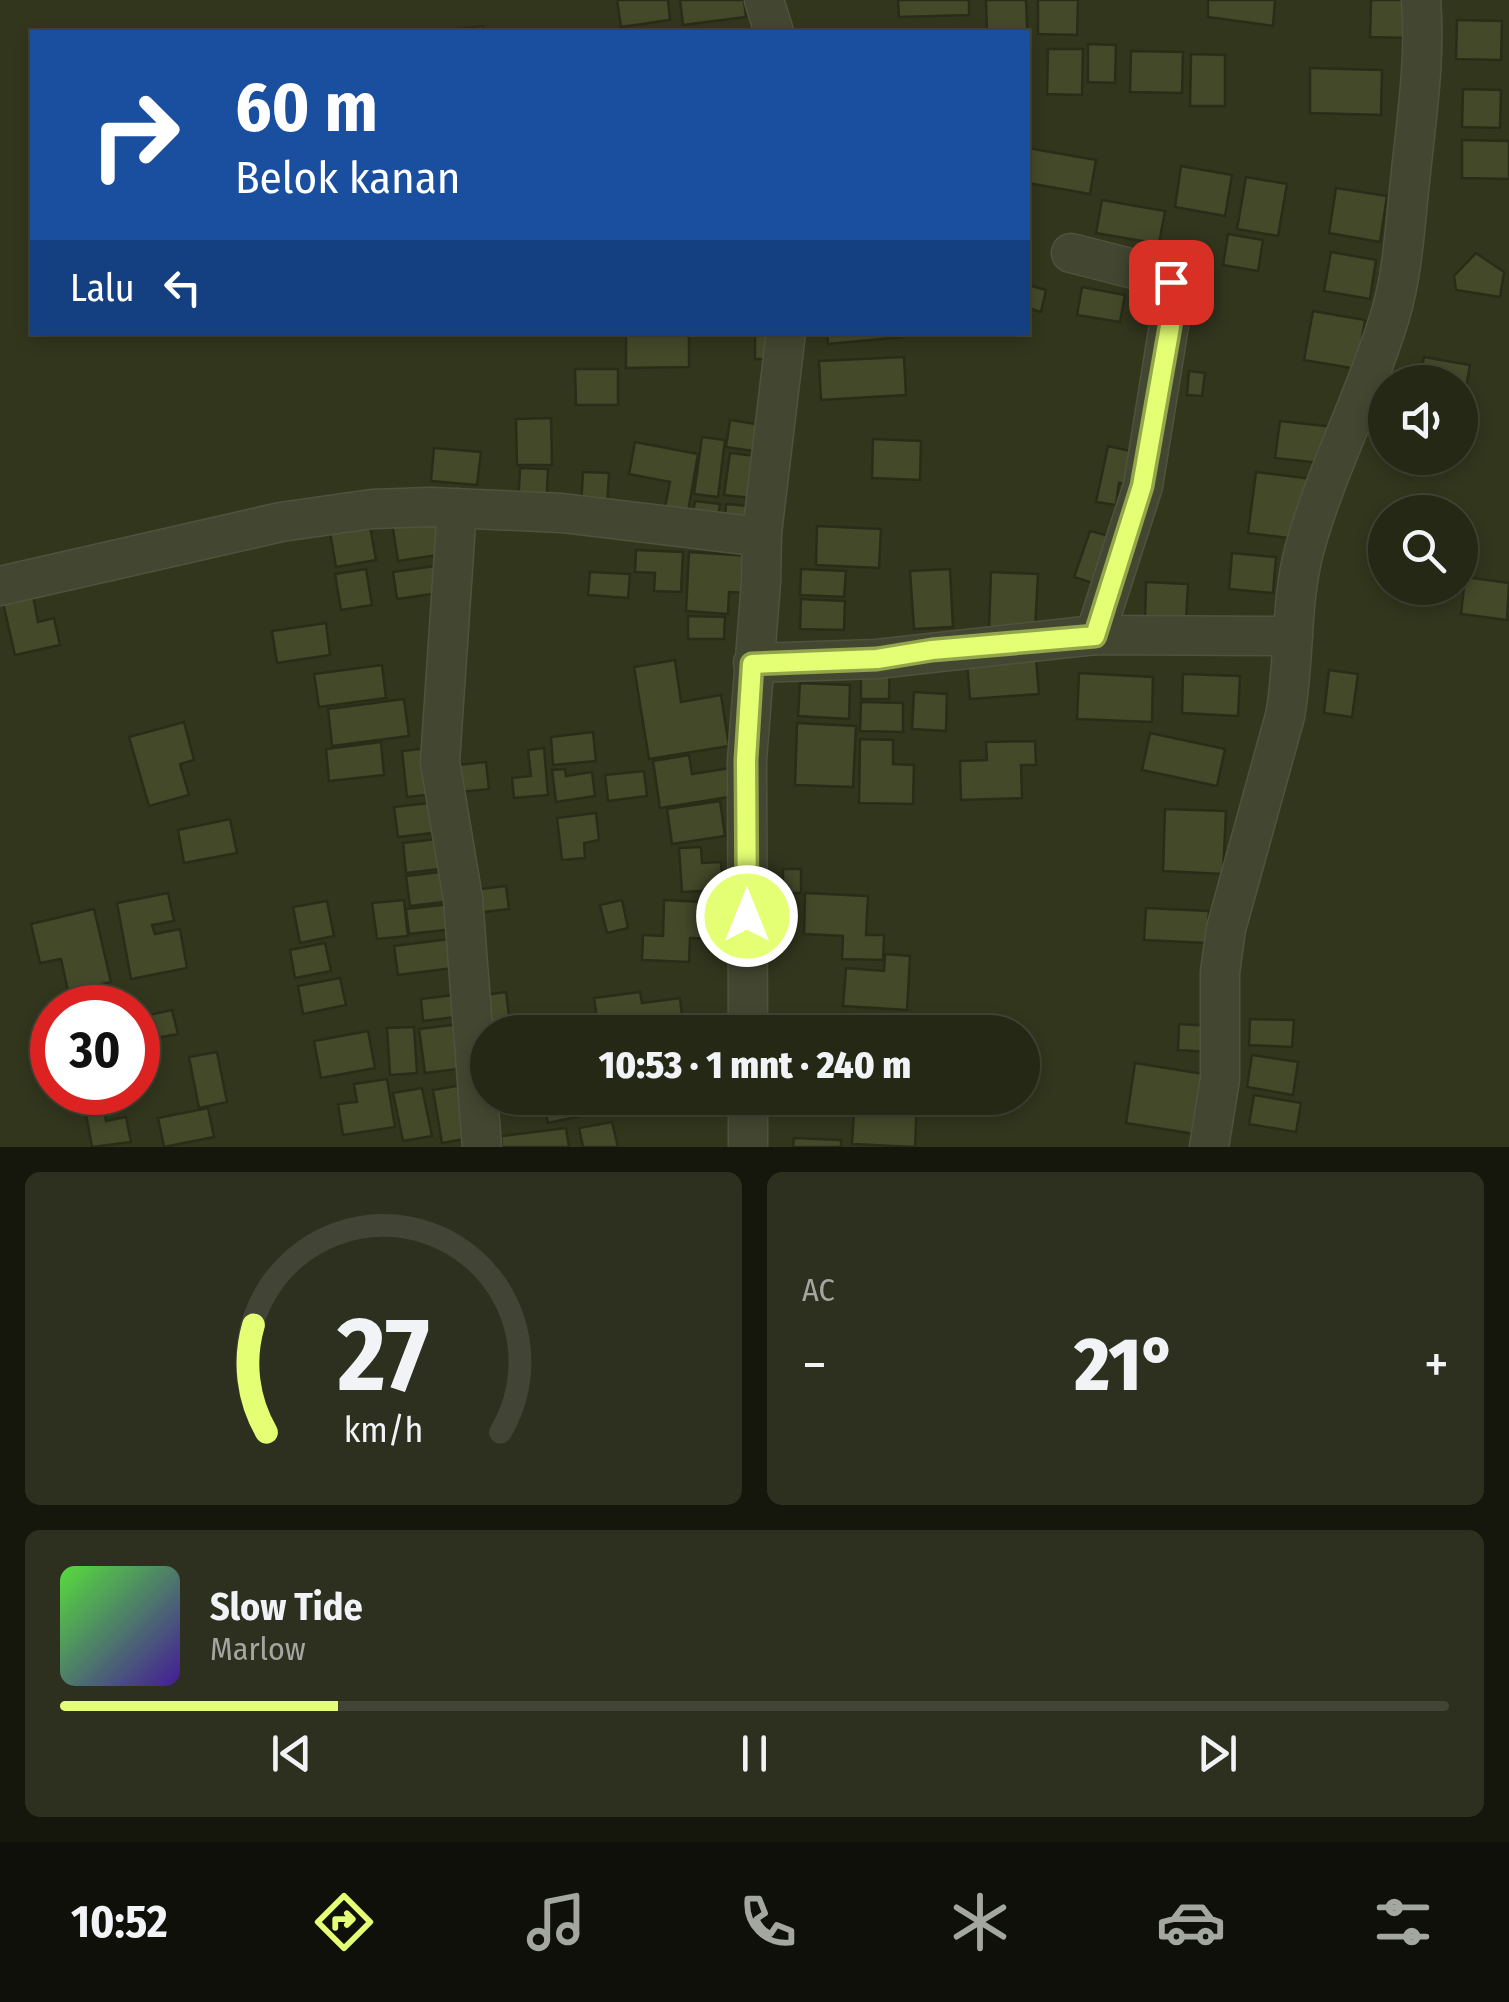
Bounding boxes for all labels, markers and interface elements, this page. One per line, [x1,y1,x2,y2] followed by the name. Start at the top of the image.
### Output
[235,66,378,150] text: 60 m
[70,70,200,200] icon: right
[235,151,461,205] text: Belok kanan
[1129,240,1214,325] pin
[1144,255,1199,310] icon: arrive
[155,260,210,315] icon: left
[70,265,135,311] text: Lalu
[1368,365,1478,605] map controls
[1368,365,1478,475] button: sound
[1368,495,1478,605] button: search
[695,864,799,968] position arrow
[30,985,160,1115] speed limit sign: 30
[599,1042,911,1088] text: 10:53 · 1 mnt · 240 m
[802,1271,835,1309] text: AC
[337,1293,429,1418] text: 27
[1075,1320,1176,1410] text: 21°
[802,1332,827,1398] text: −
[1424,1332,1449,1398] text: +
[344,1409,423,1451] text: km/h
[210,1584,363,1630] text: Slow Tide
[210,1630,306,1668] text: Marlow
[264,1726,319,1781] icon: previous
[727,1726,782,1781] icon: pause
[1190,1726,1245,1781] icon: next
[309,1887,379,1957] icon: directions
[521,1887,591,1957] icon: music
[733,1887,803,1957] icon: phone
[945,1887,1015,1957] icon: climate
[1156,1887,1226,1957] icon: car
[1368,1887,1438,1957] icon: filters
[71,1895,168,1949] text: 10:52

